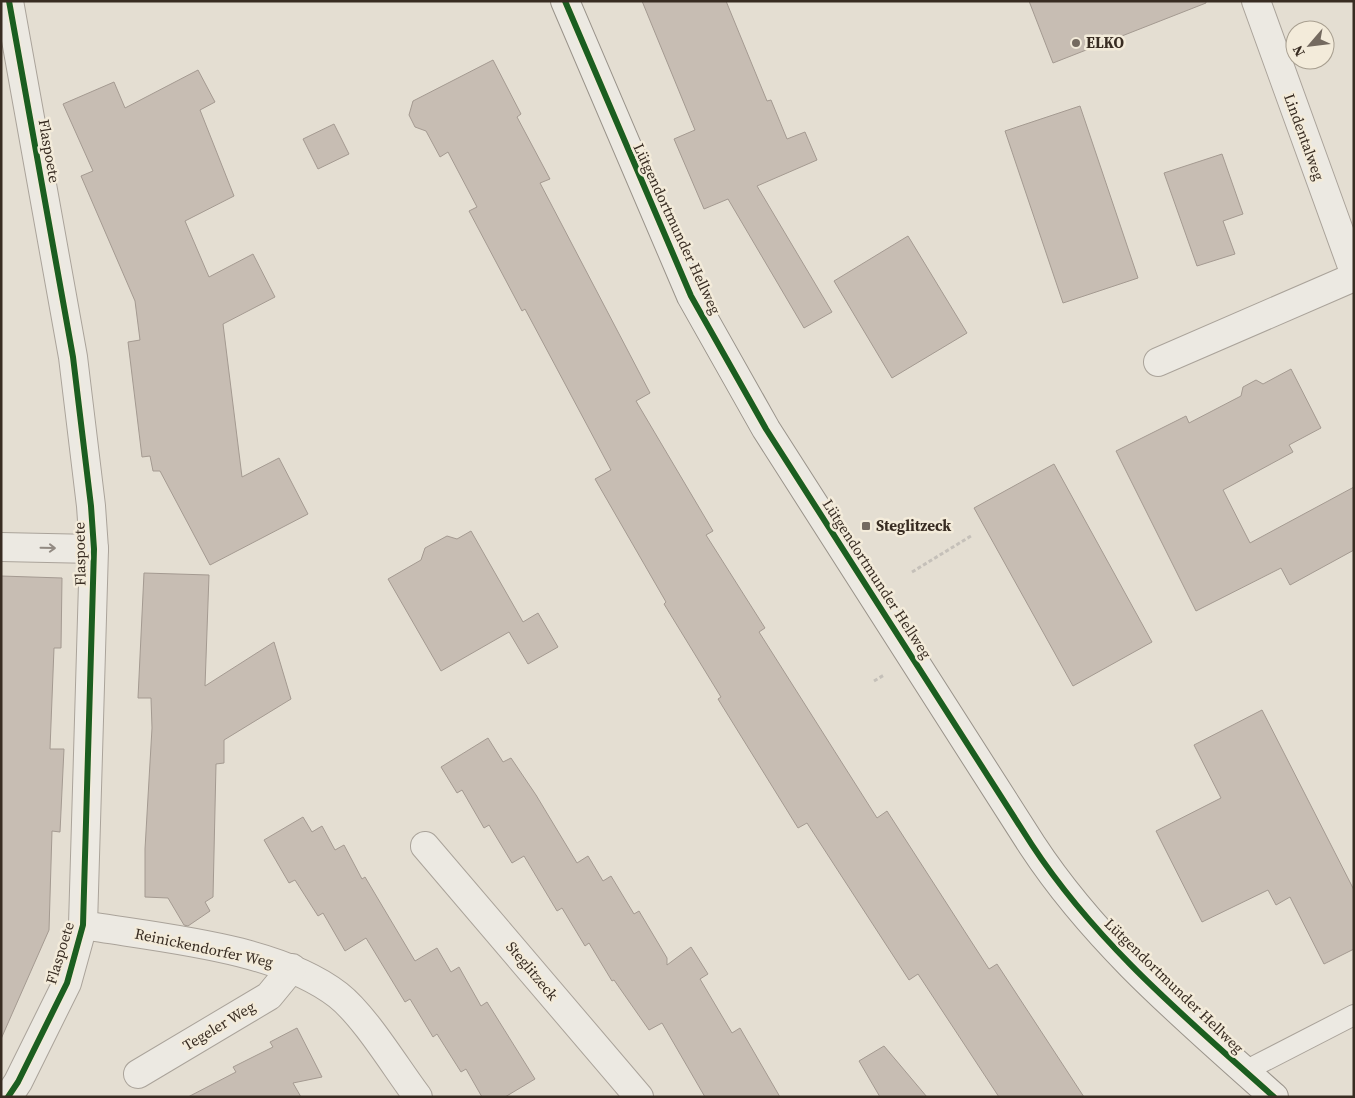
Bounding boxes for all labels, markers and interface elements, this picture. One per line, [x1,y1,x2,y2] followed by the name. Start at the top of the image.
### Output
[1285,20,1335,70] north arrow
[1086,32,1125,53] place label: ELKO
[1070,37,1082,49] marker: ELKO
[1287,42,1310,60] text: N
[1279,90,1330,183] street label: Lindentalweg
[34,117,65,185] street label: Flaspoete
[629,140,726,318] street label: Lütgendortmunder Hellweg
[818,495,937,663] street label: Lütgendortmunder Hellweg
[876,515,951,536] place label: Steglitzeck
[860,520,872,532] marker: Steglitzeck
[68,521,91,586] street label: Flaspoete
[39,543,55,553] one-way arrow
[1100,913,1249,1058] street label: Lütgendortmunder Hellweg
[40,919,79,987] street label: Flaspoete
[133,923,276,972] street label: Reinickendorfer Weg
[501,937,564,1005] street label: Steglitzeck
[179,996,259,1055] street label: Tegeler Weg

